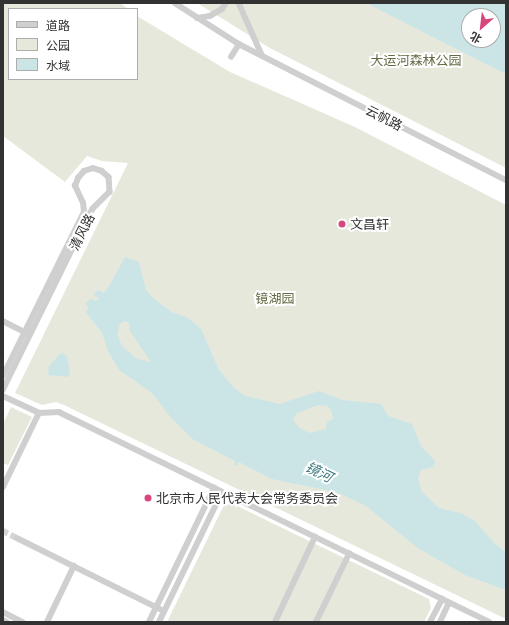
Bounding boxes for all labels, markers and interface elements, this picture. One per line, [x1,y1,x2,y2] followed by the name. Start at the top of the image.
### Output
[8,8,138,80] legend
[461,8,501,48] north arrow
[46,18,70,32] text: 道路
[468,30,484,46] text: 北
[46,38,70,52] text: 公园
[371,52,461,68] park label: 大运河森林公园
[46,58,70,72] text: 水域
[363,102,405,134] street label: 云帆路
[66,211,98,253] street label: 清风路
[350,216,389,232] place label: 文昌轩
[337,219,347,229] marker: 文昌轩
[256,290,294,306] park label: 镜湖园
[303,458,335,486] water label: 镜河
[156,490,338,506] place label: 北京市人民代表大会常务委员会
[143,493,153,503] marker: 北京市人民代表大会常务委员会

